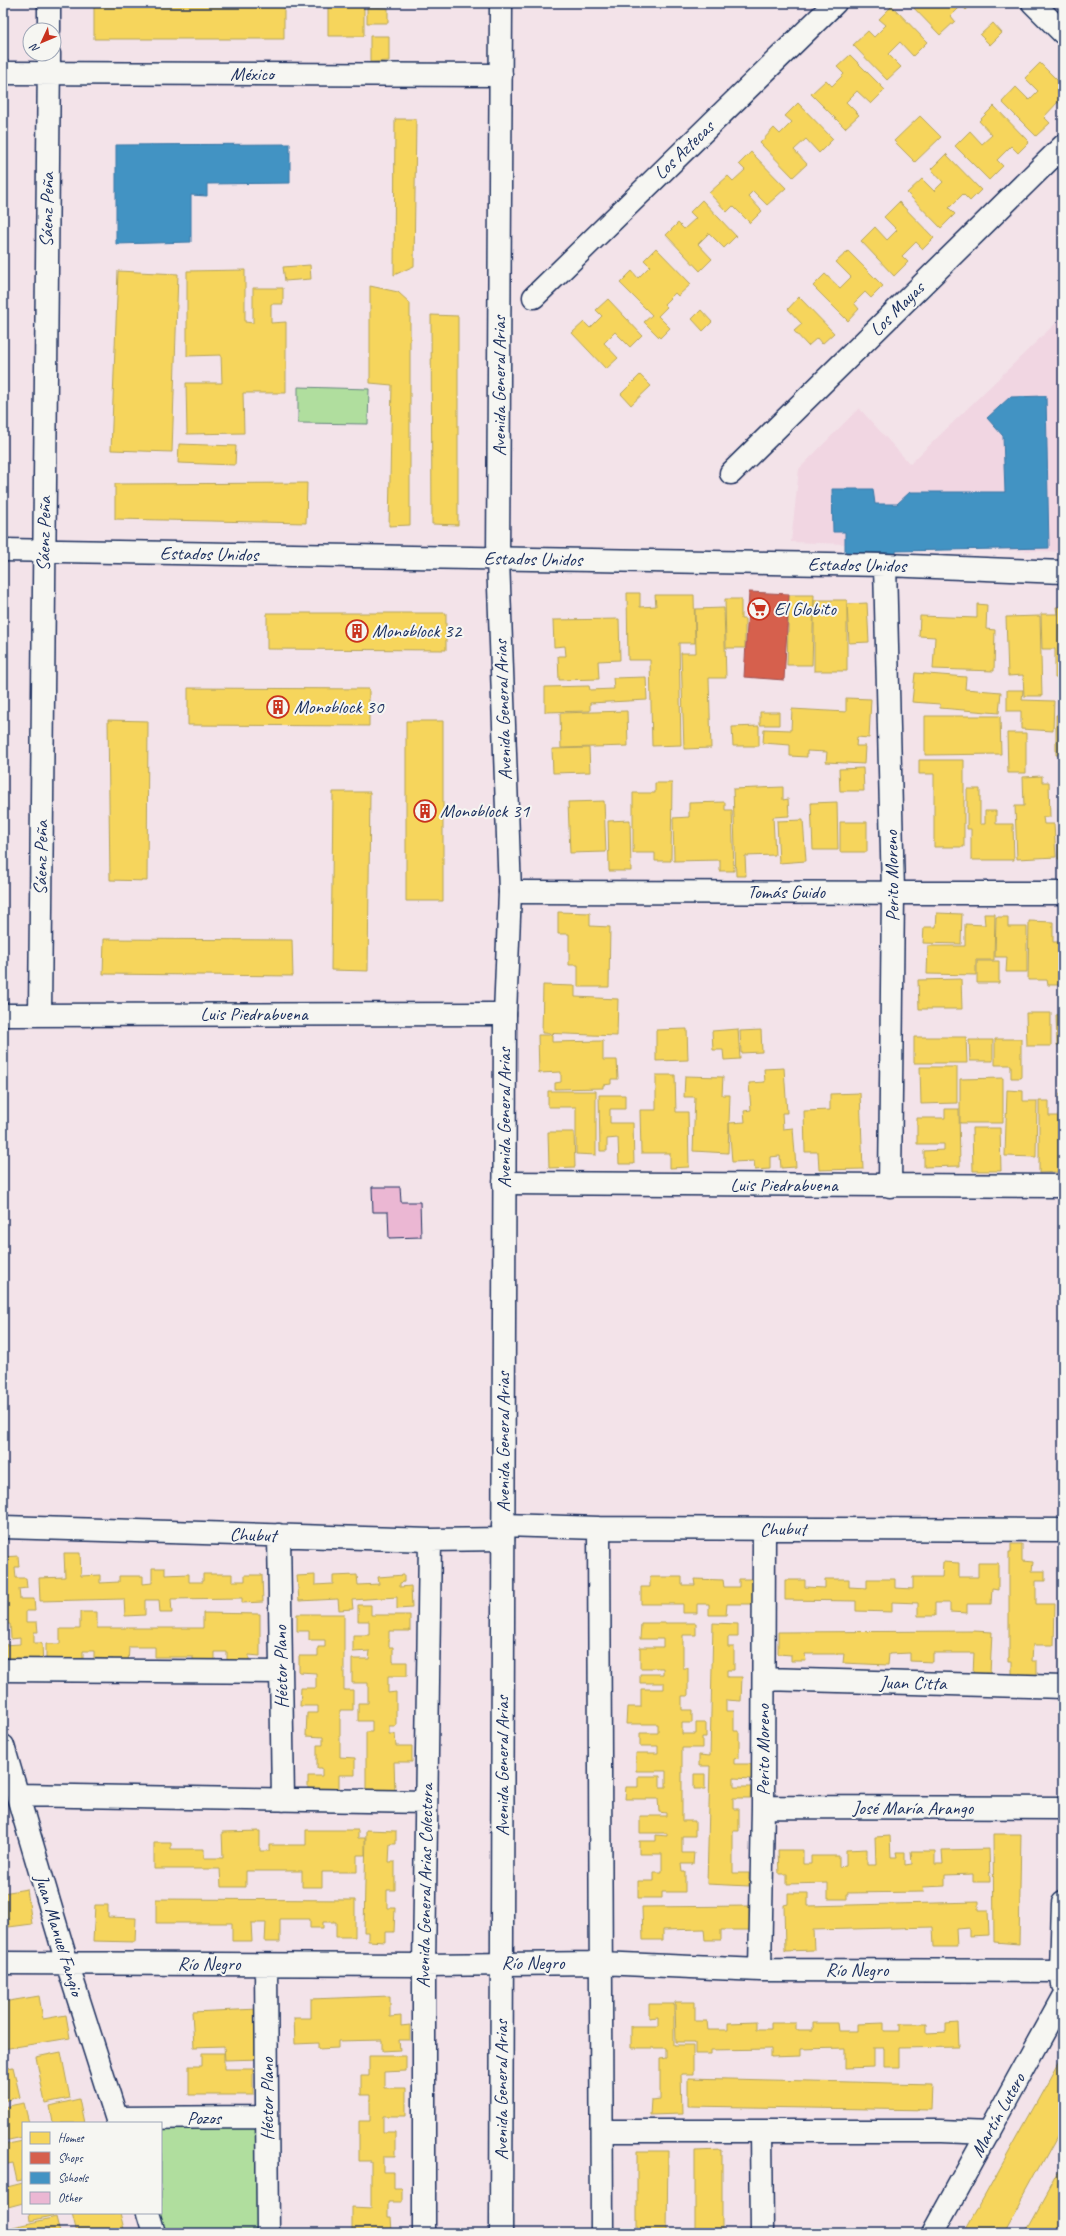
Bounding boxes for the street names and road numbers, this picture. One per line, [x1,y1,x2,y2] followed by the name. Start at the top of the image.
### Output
[230,62,276,86] street label: México
[649,114,720,185] street label: Los Aztecas
[34,171,60,248] street label: Sáenz Peña
[864,275,931,342] street label: Los Mayas
[487,314,511,456] street label: Avenida General Arias
[31,495,57,572] street label: Sáenz Peña
[160,541,261,567] street label: Estados Unidos
[484,546,585,572] street label: Estados Unidos
[808,552,909,578] street label: Estados Unidos
[489,638,517,781] street label: Avenida General Arias
[28,819,54,896] street label: Sáenz Peña
[879,829,905,922] street label: Perito Moreno
[747,880,826,904] street label: Tomás Guido
[200,1002,309,1026] street label: Luis Piedrabuena
[492,1046,516,1188] street label: Avenida General Arias
[730,1173,839,1197] street label: Luis Piedrabuena
[491,1370,515,1512] street label: Avenida General Arias
[760,1517,809,1541] street label: Chubut
[229,1522,279,1548] street label: Chubut
[268,1624,294,1709] street label: Héctor Plano
[878,1670,948,1696] street label: Juan Citta
[490,1694,514,1836] street label: Avenida General Arias
[751,1703,775,1796] street label: Perito Moreno
[411,1781,439,1988] street label: Avenida General Arias Colectora
[852,1796,975,1820] street label: José María Arango
[29,1870,90,2001] street label: Juan Manuel Fangio
[502,1951,566,1975] street label: Río Negro
[178,1952,242,1976] street label: Río Negro
[826,1958,890,1982] street label: Río Negro
[489,2018,513,2160] street label: Avenida General Arias
[255,2056,279,2141] street label: Héctor Plano
[965,2068,1031,2161] street label: Martín Lutero
[187,2106,223,2130] street label: Pozos

